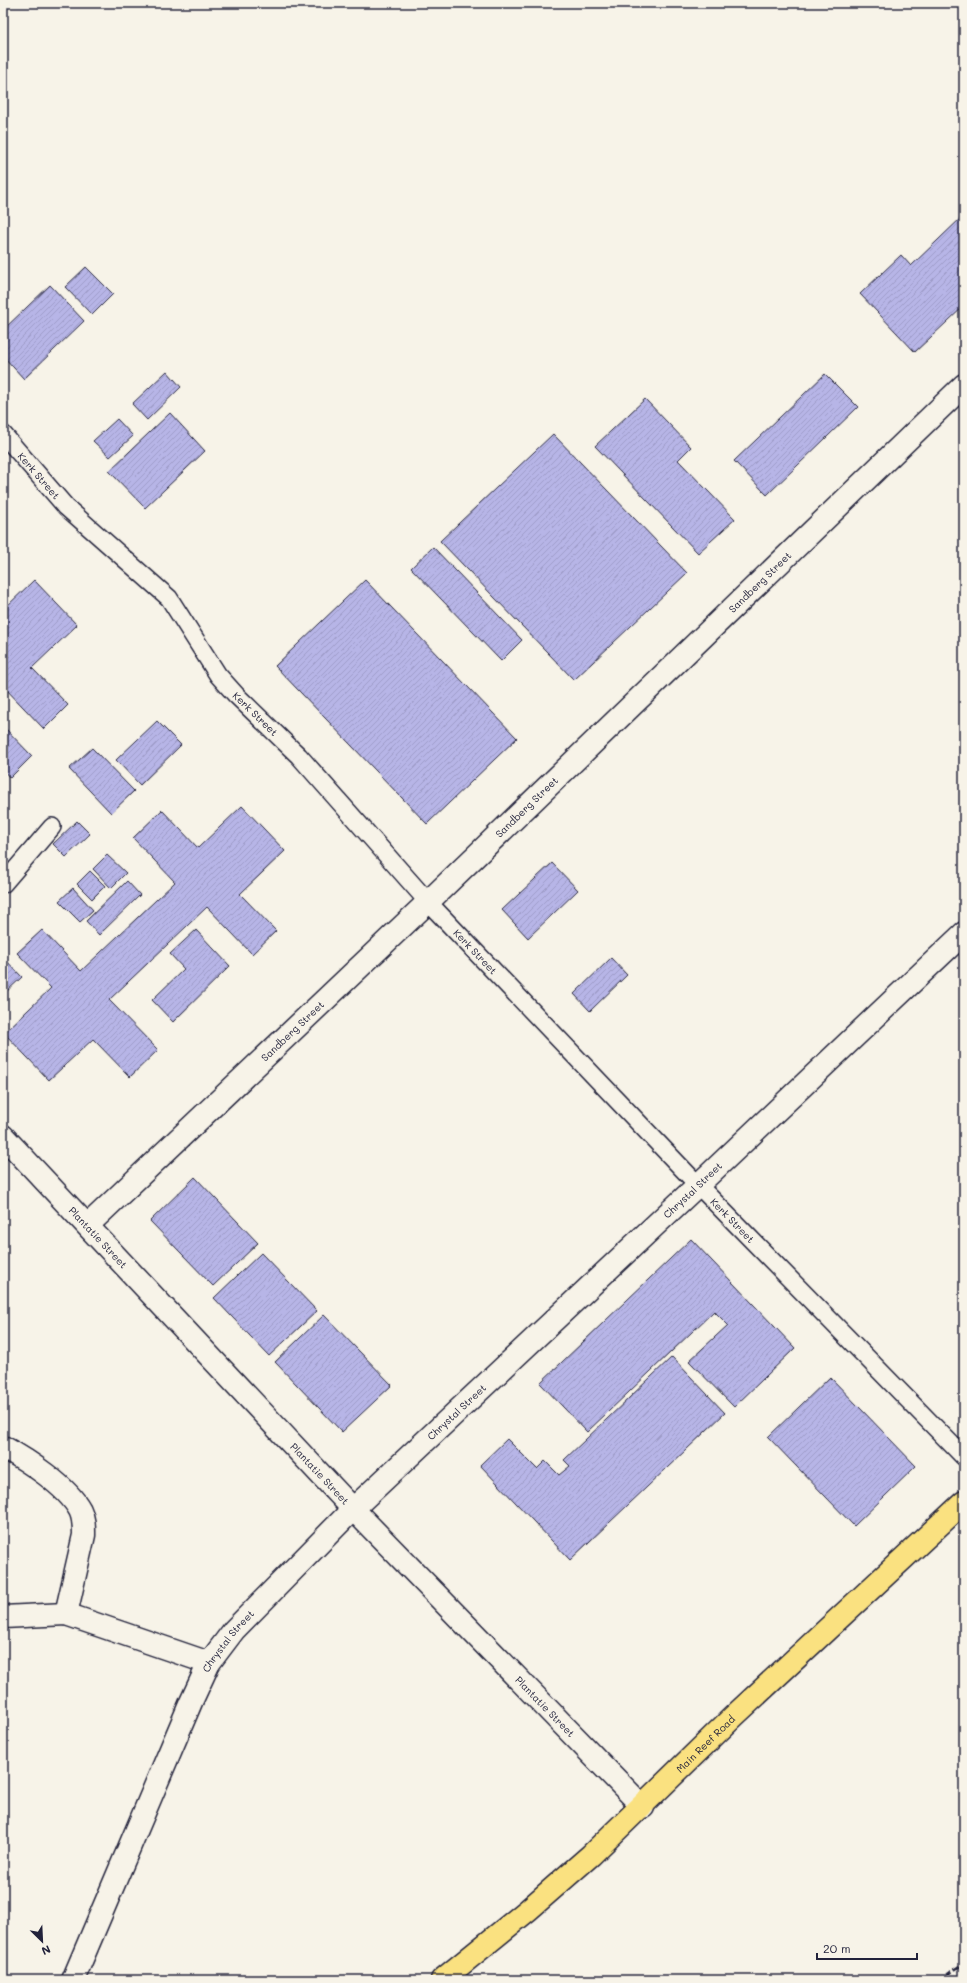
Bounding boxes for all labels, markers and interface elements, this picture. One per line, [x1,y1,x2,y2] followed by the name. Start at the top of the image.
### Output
[15,449,63,502] street label: Kerk Street
[725,548,794,616] street label: Sandberg Street
[230,689,281,739] street label: Kerk Street
[492,773,561,840] street label: Sandberg Street
[450,926,500,977] street label: Kerk Street
[258,997,327,1064] street label: Sandberg Street
[660,1159,725,1221] street label: Chrystal Street
[707,1195,758,1246] street label: Kerk Street
[66,1203,131,1271] street label: Plantatie Street
[424,1381,489,1443] street label: Chrystal Street
[287,1440,352,1508] street label: Plantatie Street
[199,1607,257,1674] street label: Chrystal Street
[512,1673,578,1740] street label: Plantatie Street
[673,1712,738,1776] street label: Main Reef Road
[22,1921,62,1961] north arrow
[817,1935,917,1961] scale bar
[823,1940,851,1956] text: 20 m
[39,1942,53,1959] text: N

